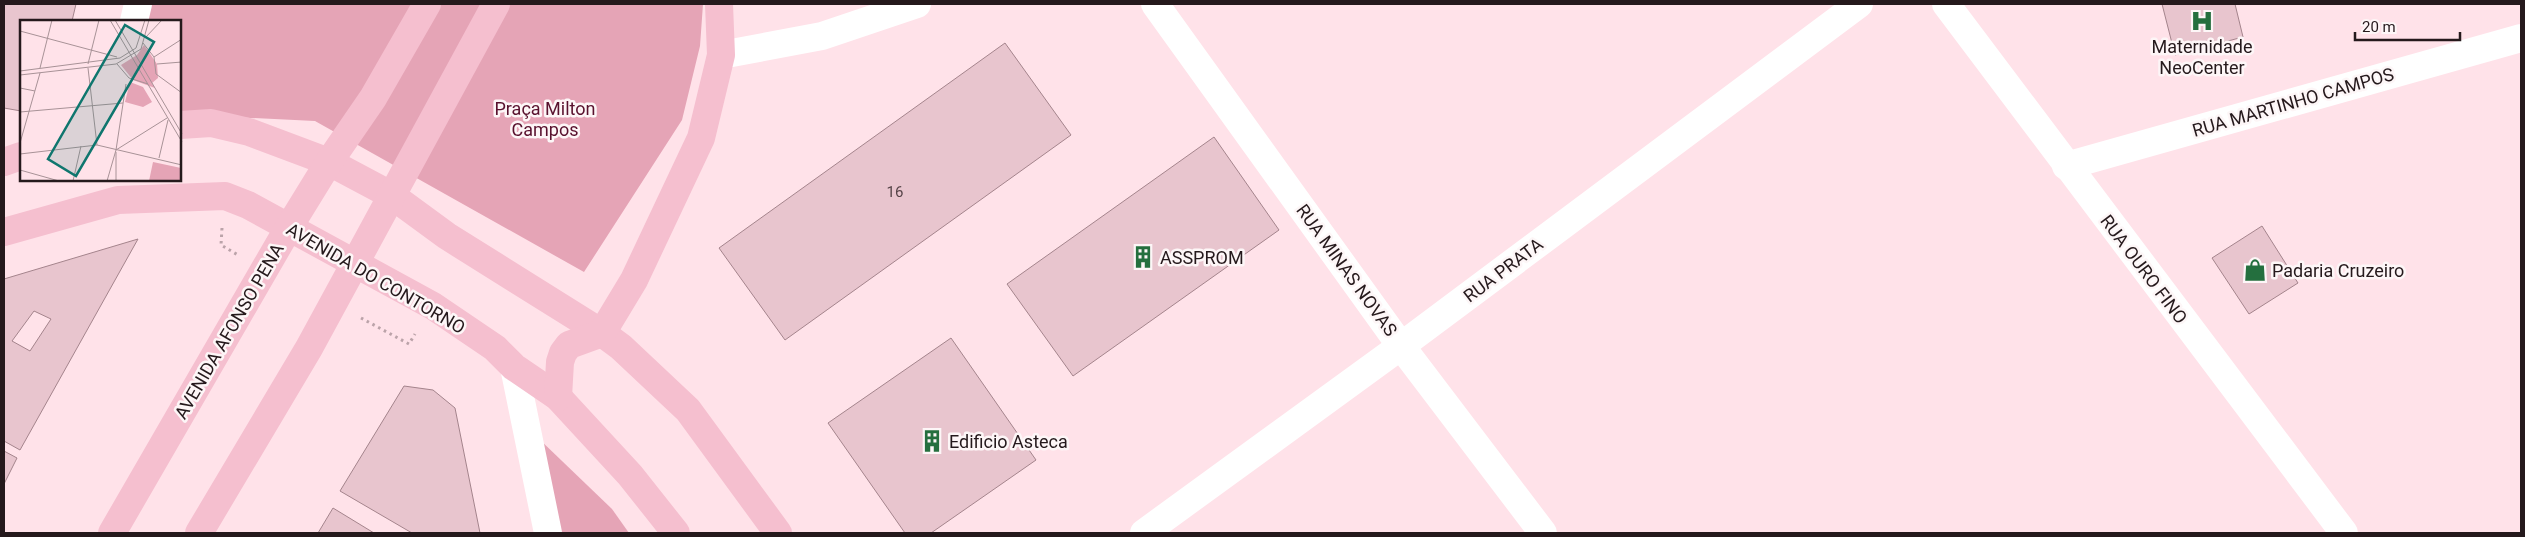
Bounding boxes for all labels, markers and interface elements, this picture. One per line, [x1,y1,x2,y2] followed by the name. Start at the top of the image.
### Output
[2189,8,2215,34] hospital icon: Maternidade NeoCenter
[2355,10,2460,42] scale bar
[2362,18,2396,36] text: 20 m
[20,20,181,181] inset map
[2152,36,2253,78] place label: Maternidade NeoCenter
[2190,63,2396,141] street label: RUA MARTINHO CAMPOS
[495,98,595,140] park label: Praça Milton Campos
[887,183,903,201] house number: 16
[1292,200,1402,340] street label: RUA MINAS NOVAS
[2096,210,2192,328] street label: RUA OURO FINO
[283,218,469,338] street label: AVENIDA DO CONTORNO
[1459,233,1547,307] street label: RUA PRATA
[170,239,288,422] street label: AVENIDA AFONSO PENA
[1130,244,1156,270] building icon: ASSPROM
[1160,247,1244,268] place label: ASSPROM
[2242,257,2268,283] shop icon: Padaria Cruzeiro
[2272,260,2404,281] place label: Padaria Cruzeiro
[919,428,945,454] building icon: Edificio Asteca
[949,431,1068,452] place label: Edificio Asteca

